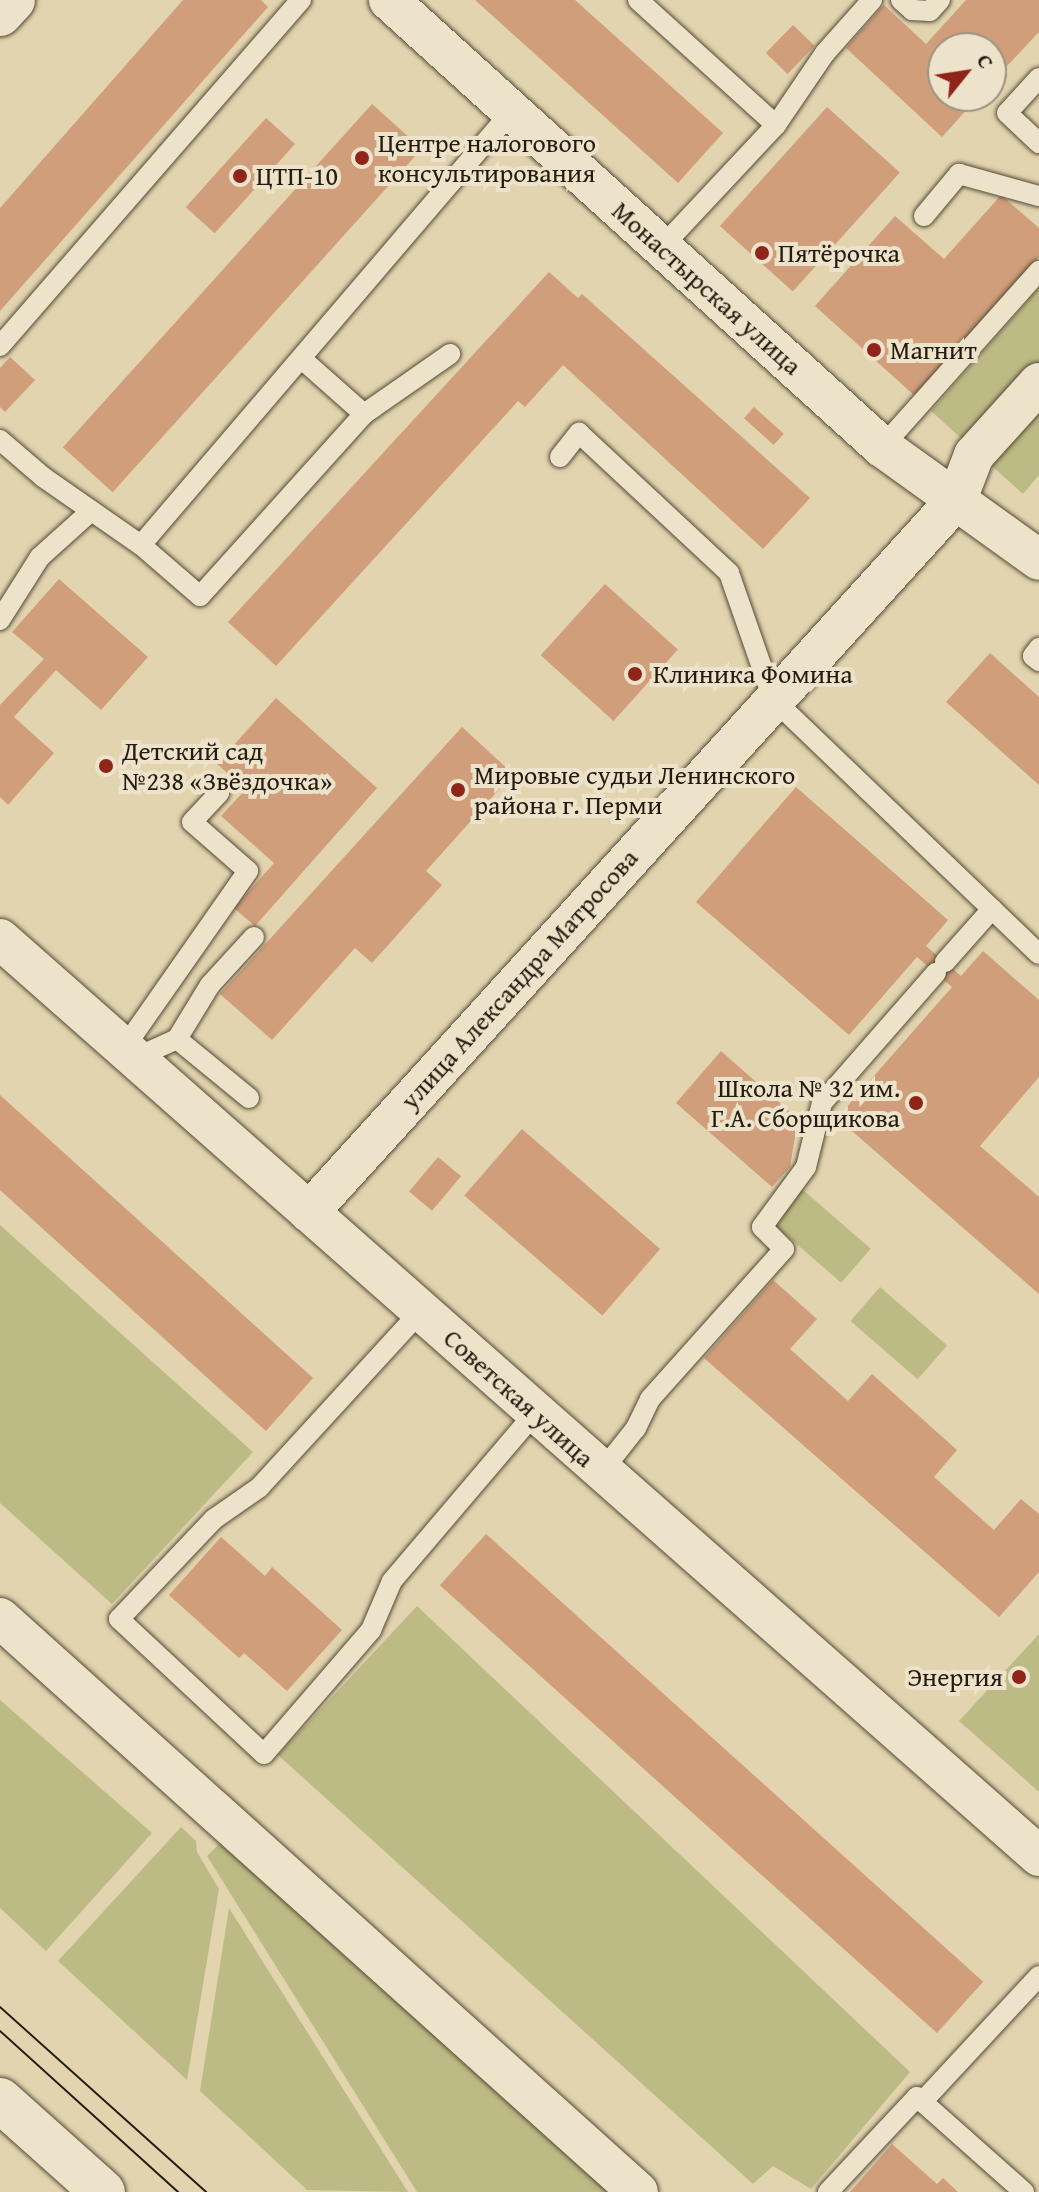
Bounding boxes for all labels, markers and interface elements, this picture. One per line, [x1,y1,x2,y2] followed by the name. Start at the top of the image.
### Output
[927,32,1007,112] north arrow
[969,48,1003,74] text: С
[378,127,596,188] place label: Центре налогового консультирования
[353,149,371,167] marker: Центре налогового консультирования
[256,160,338,192] place label: ЦТП-10
[231,167,249,185] marker: ЦТП-10
[606,195,808,381] street label: Монастырская улица
[778,237,900,269] place label: Пятёрочка
[753,244,771,262] marker: Пятёрочка
[890,334,977,366] place label: Магнит
[865,341,883,359] marker: Магнит
[653,658,853,690] place label: Клиника Фомина
[624,663,646,685] marker: Клиника Фомина
[122,735,332,796] place label: Детский сад №238 «Звёздочка»
[97,757,115,775] marker: Детский сад №238 «Звёздочка»
[474,759,795,820] place label: Мировые судьи Ленинского района г. Перми
[449,781,467,799] marker: Мировые судьи Ленинского района г. Перми
[394,842,644,1116] street label: улица Александра Матросова
[711,1072,900,1134] place label: Школа № 32 им. Г.А. Сборщикова
[907,1094,925,1112] marker: Школа № 32 им. Г.А. Сборщикова
[437,1322,601,1474] street label: Советская улица
[907,1661,1003,1693] place label: Энергия
[1010,1668,1028,1686] marker: Энергия

